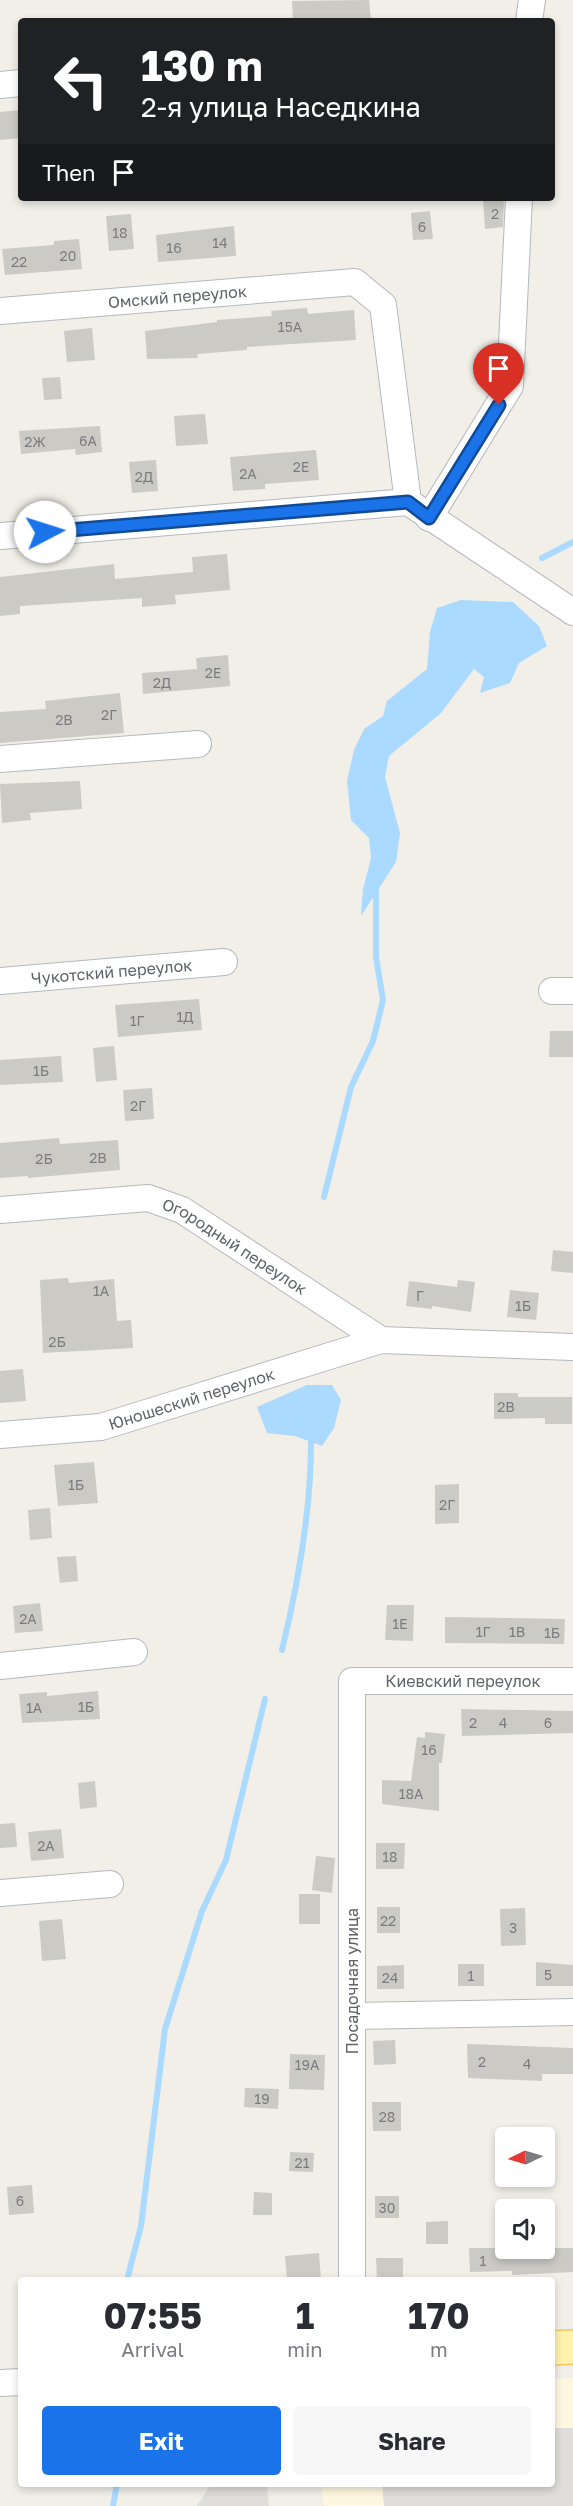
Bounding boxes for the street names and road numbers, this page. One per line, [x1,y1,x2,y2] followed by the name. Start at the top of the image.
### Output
[107,281,248,312] street label: Омский переулок
[30,955,193,988] street label: Чукотский переулок
[160,1194,311,1299] street label: Огородный переулок
[106,1364,277,1434] street label: Юношеский переулок
[385,1671,541,1691] street label: Киевский переулок
[342,1908,362,2054] street label: Посадочная улица

